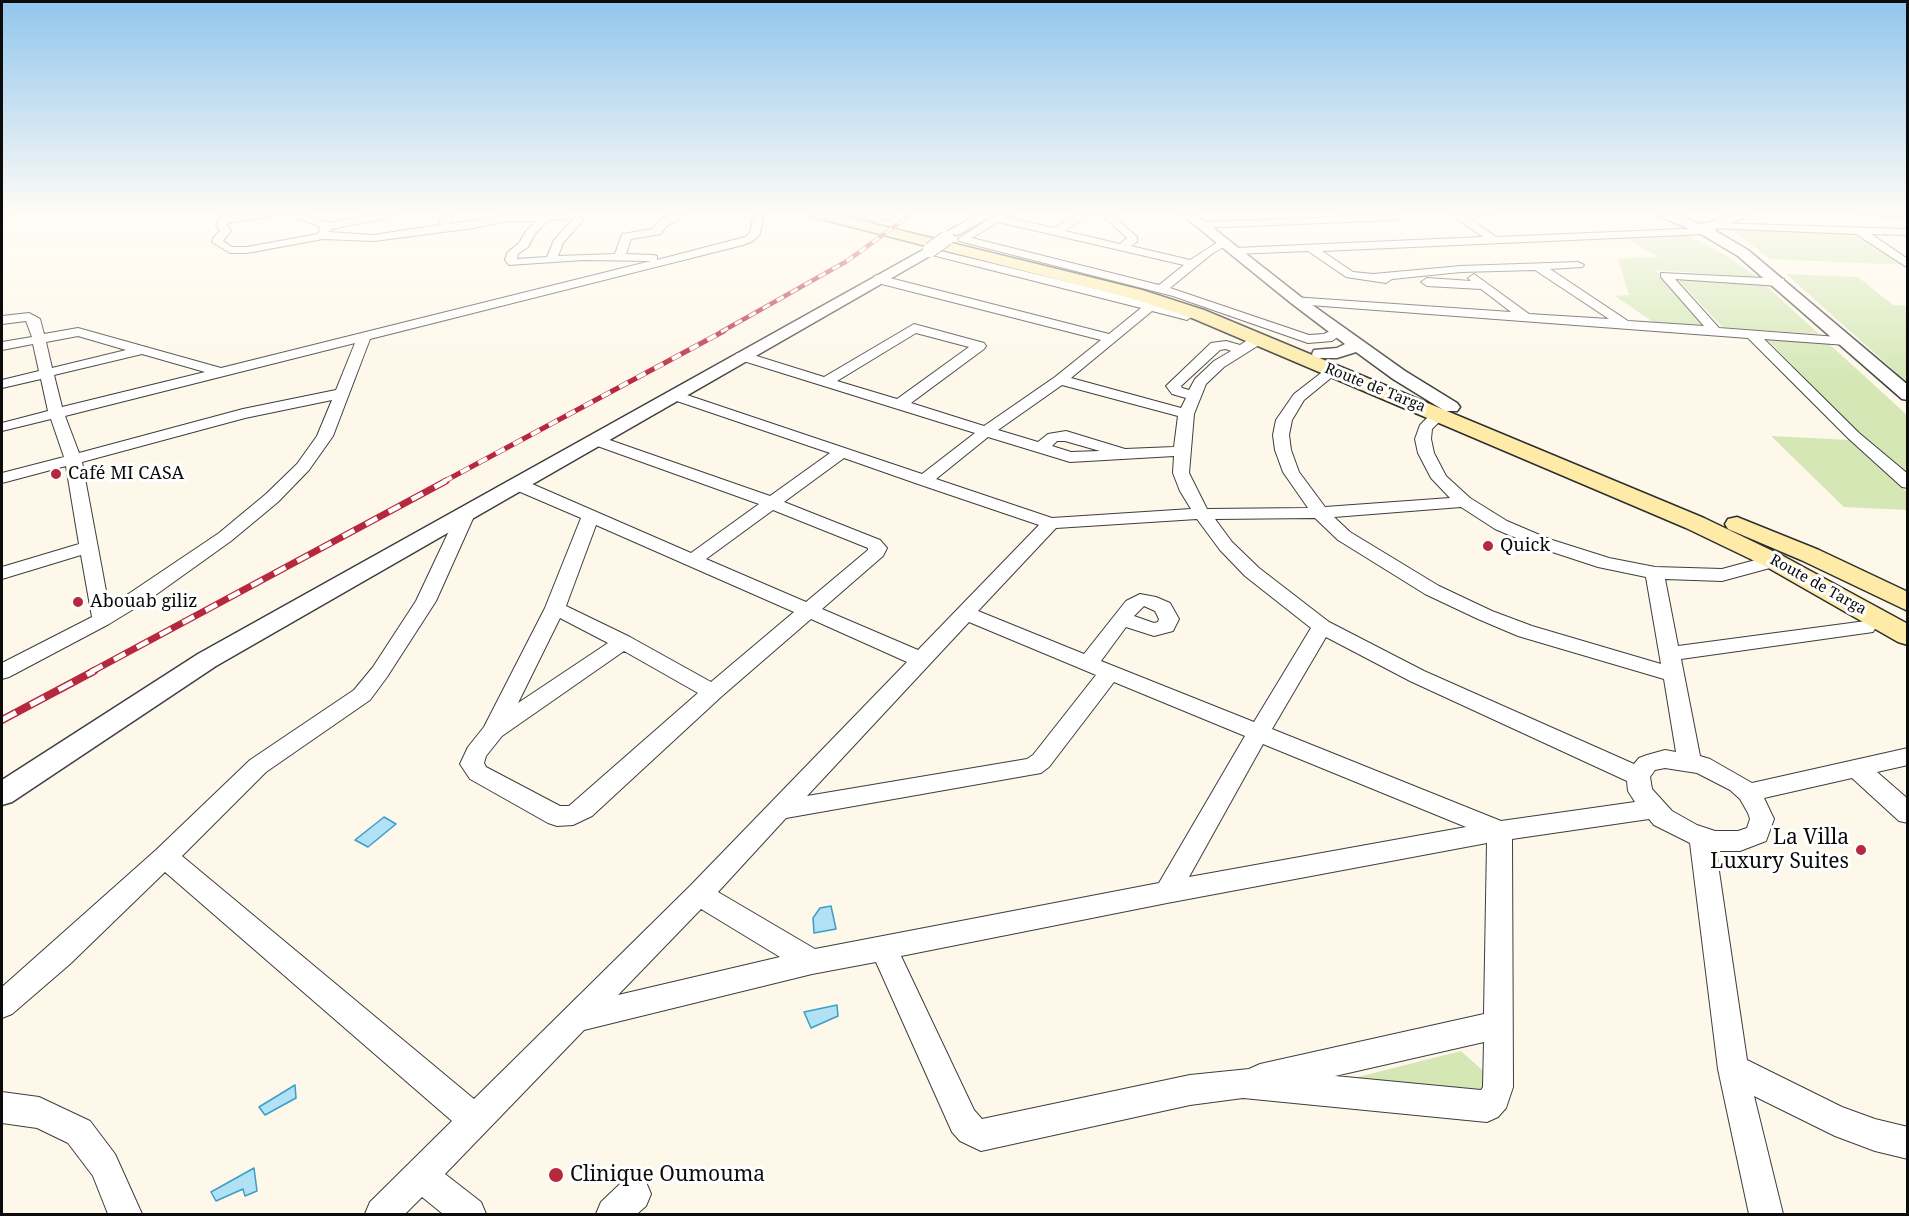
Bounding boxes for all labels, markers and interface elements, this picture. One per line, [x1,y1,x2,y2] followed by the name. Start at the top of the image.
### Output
[1322,360,1428,416] street label: Route de Targa
[68,463,184,485] place label: Café MI CASA
[49,467,63,481] marker: Café MI CASA
[1500,535,1550,557] place label: Quick
[1481,539,1495,553] marker: Quick
[1767,551,1869,619] street label: Route de Targa
[90,591,197,613] place label: Abouab giliz
[71,595,85,609] marker: Abouab giliz
[1710,825,1849,875] place label: La Villa Luxury Suites
[1854,843,1868,857] marker: La Villa Luxury Suites
[570,1162,765,1188] place label: Clinique Oumouma
[547,1166,565,1184] marker: Clinique Oumouma

